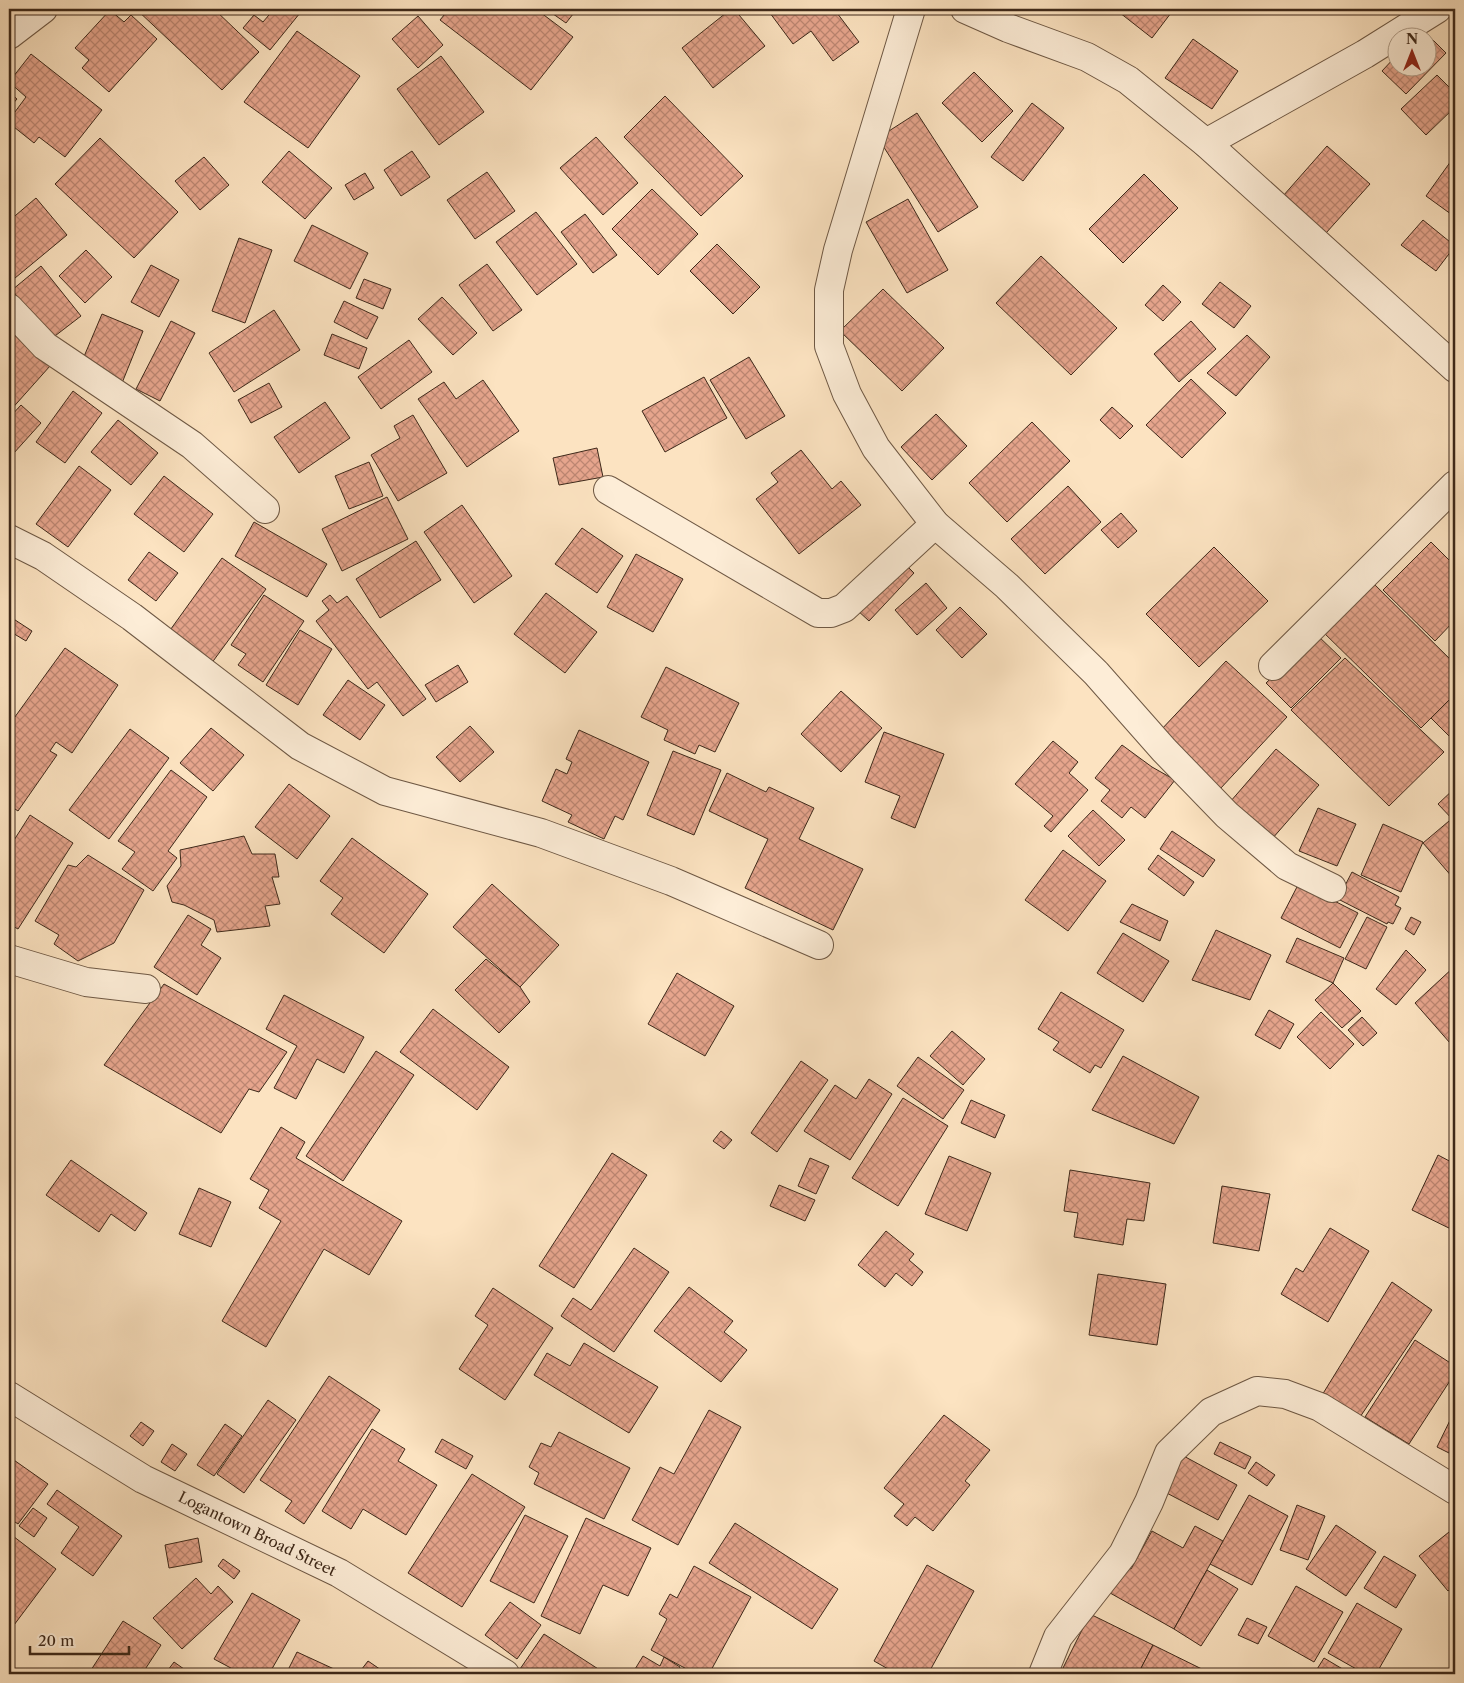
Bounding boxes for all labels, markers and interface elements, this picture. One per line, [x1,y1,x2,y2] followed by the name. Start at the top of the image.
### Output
[1386,28,1436,78] north arrow
[1406,30,1418,48] text: N
[175,1487,340,1580] street label: Logantown Broad Street
[30,1623,129,1655] scale bar
[38,1631,74,1650] text: 20 m

